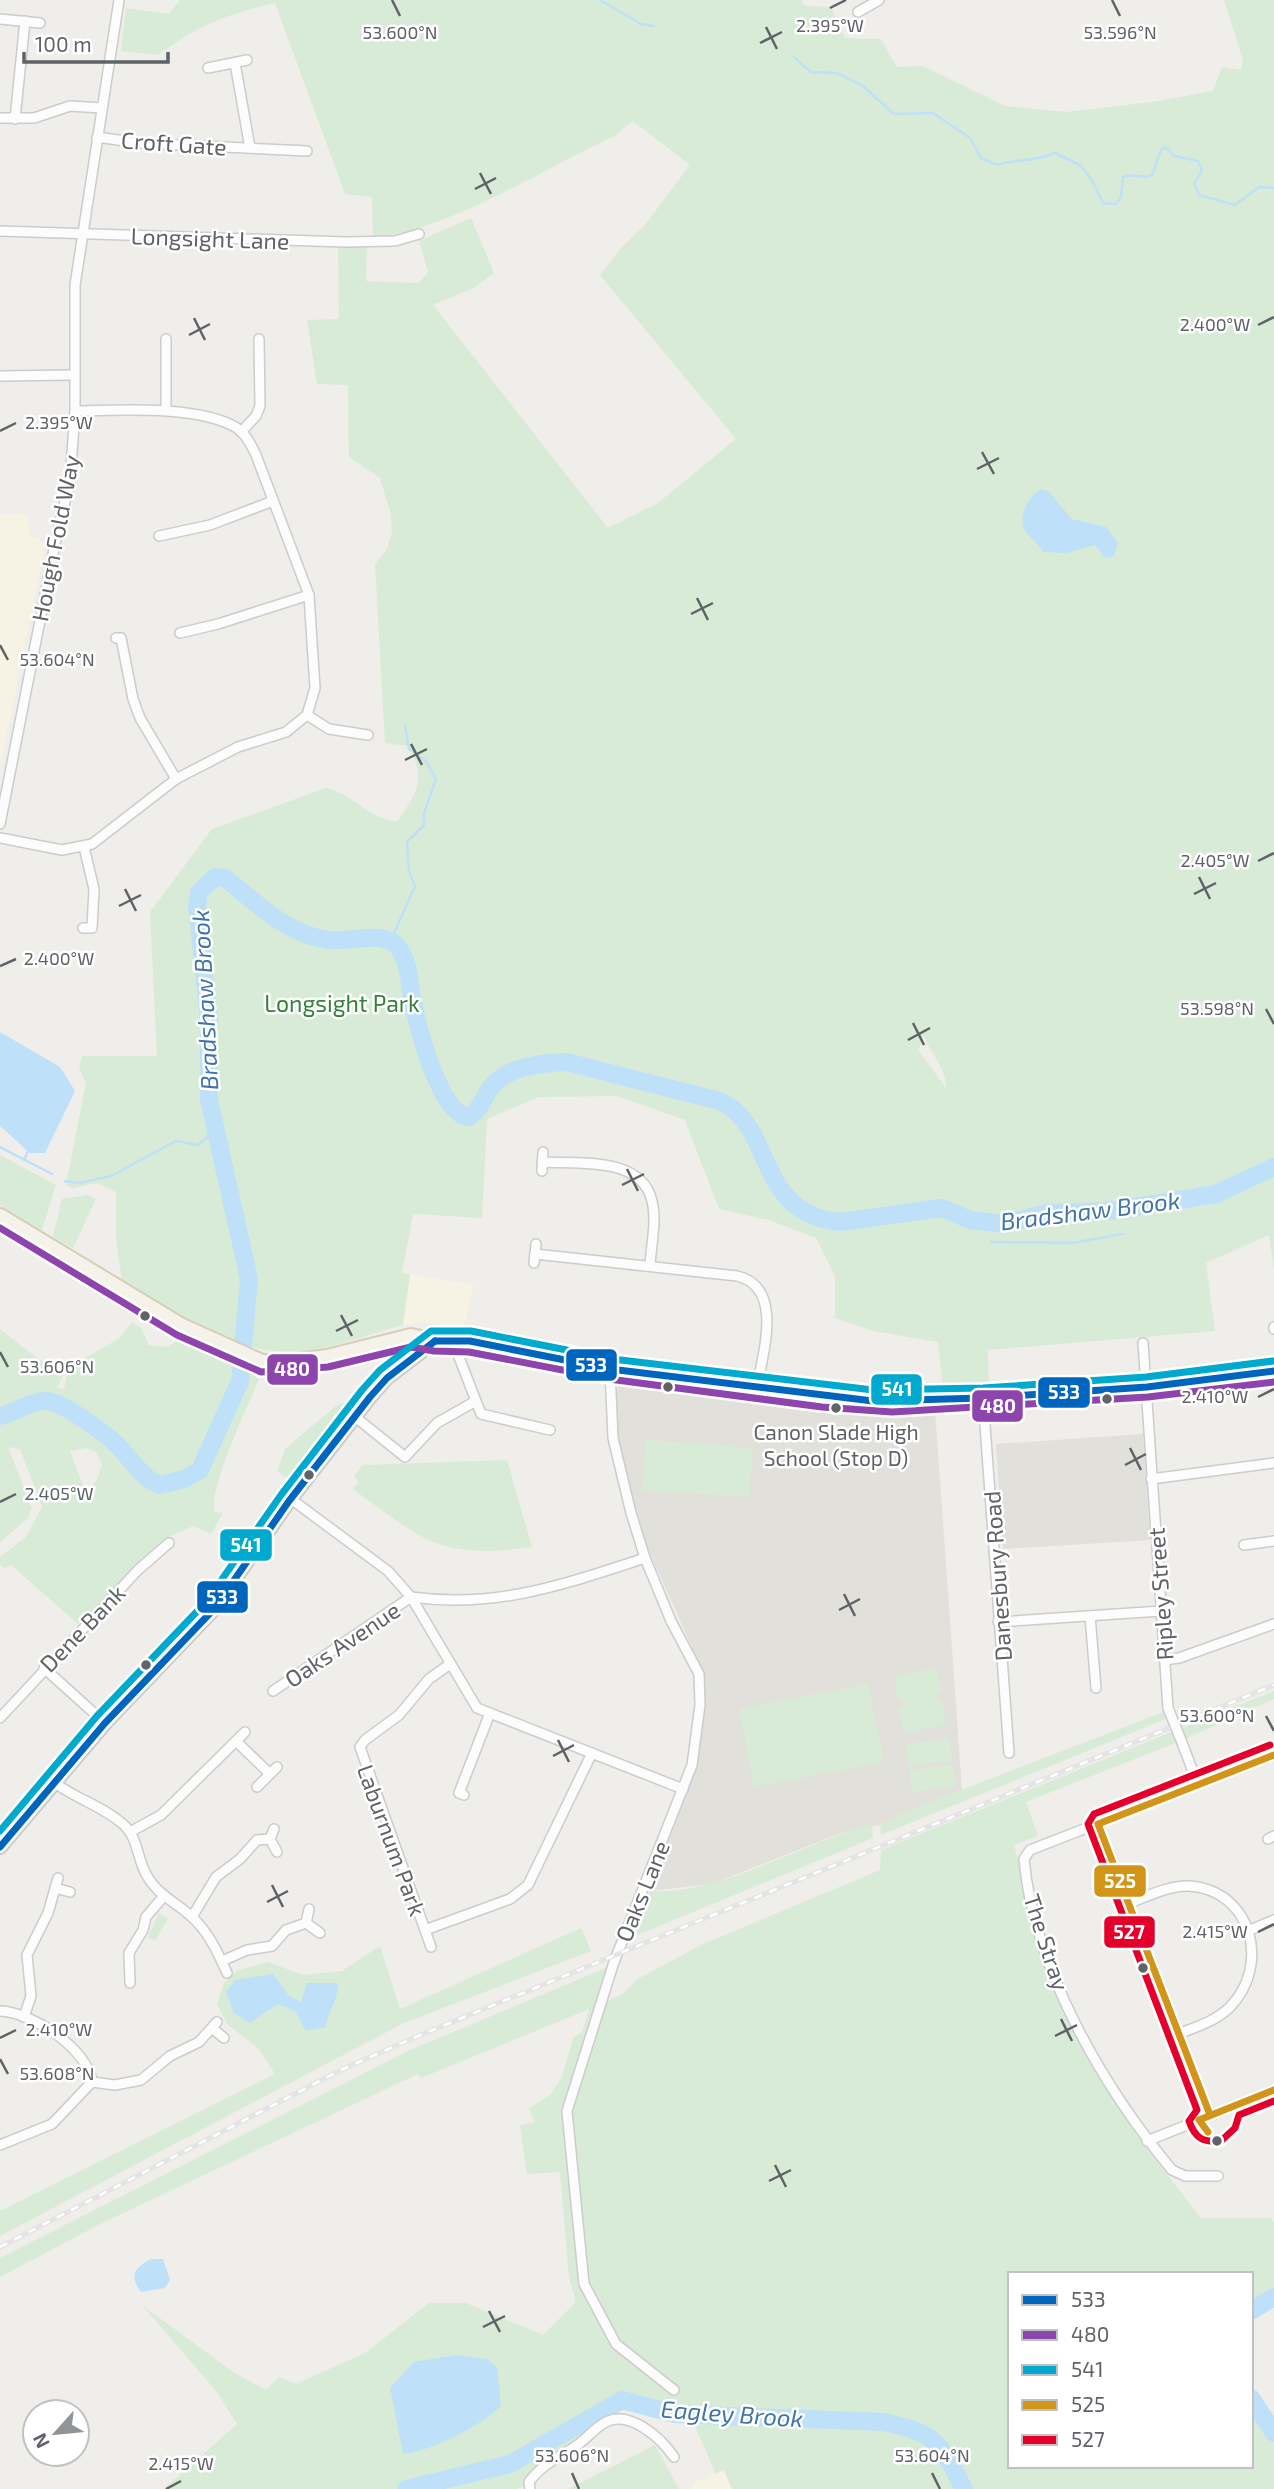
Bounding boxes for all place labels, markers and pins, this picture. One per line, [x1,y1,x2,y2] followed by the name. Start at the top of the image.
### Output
[138,1309,152,1323] unlabelled marker
[661,1380,675,1394] unlabelled marker
[1100,1392,1114,1406] unlabelled marker
[829,1401,843,1415] marker: Canon Slade High School (Stop D)
[753,1419,919,1470] place label: Canon Slade High School (Stop D)
[302,1468,316,1482] unlabelled marker
[139,1658,153,1672] unlabelled marker
[1136,1961,1150,1975] unlabelled marker
[1210,2134,1224,2148] unlabelled marker

